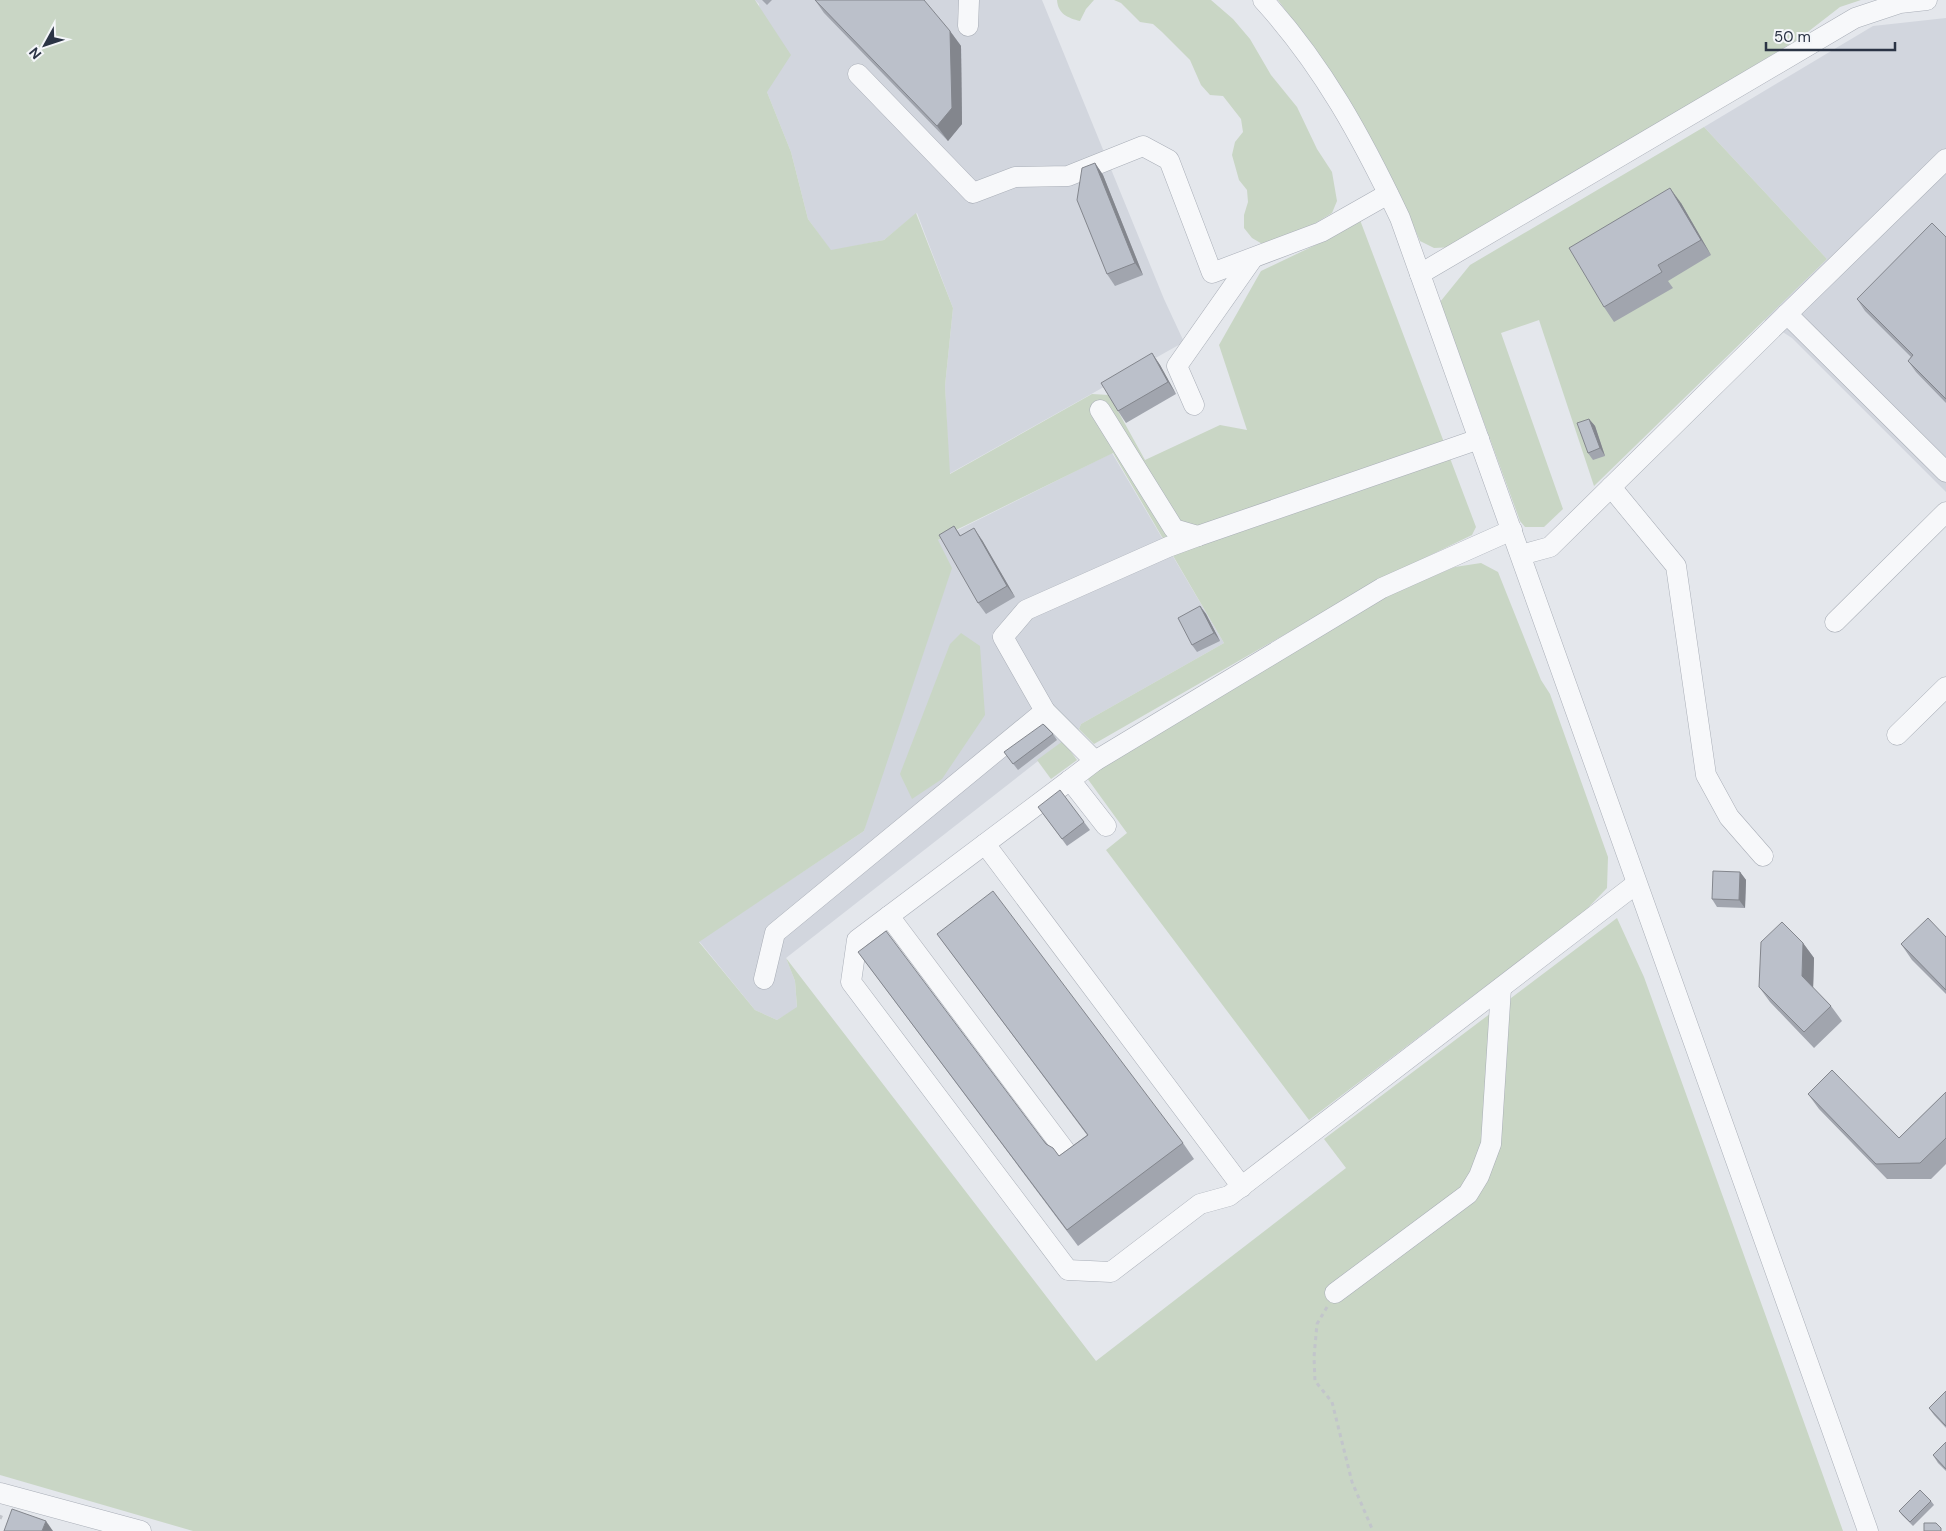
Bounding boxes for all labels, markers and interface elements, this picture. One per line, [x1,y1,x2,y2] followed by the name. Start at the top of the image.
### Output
[20,20,70,70] north arrow
[1766,20,1895,52] scale bar
[1774,27,1811,47] text: 50 m
[25,44,45,63] text: N

